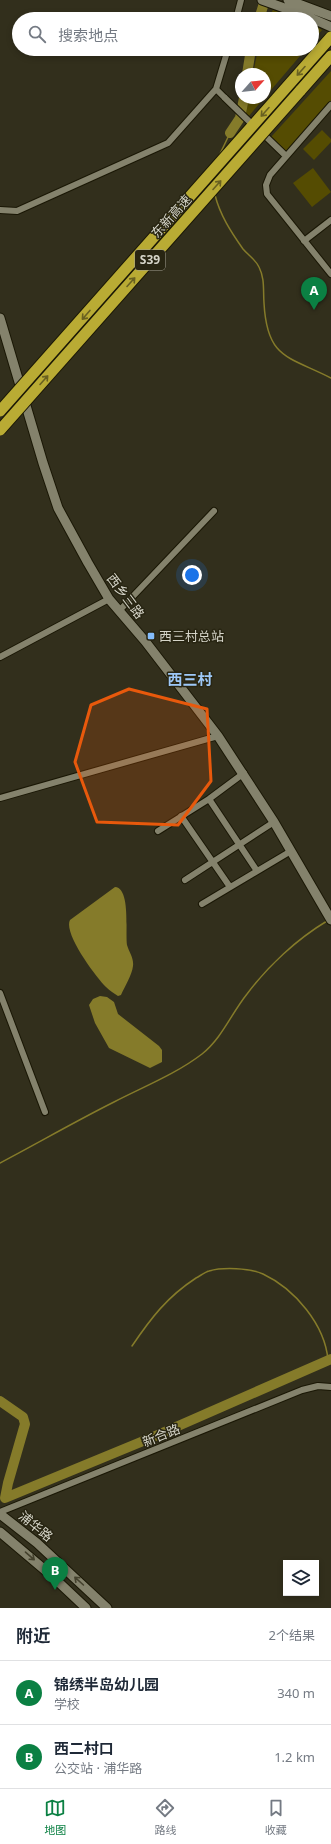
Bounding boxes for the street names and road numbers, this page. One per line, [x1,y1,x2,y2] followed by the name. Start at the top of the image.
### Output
[147,191,195,241] street label: 东新高速
[135,250,165,270] road number: S39
[103,570,149,622] street label: 西乡三路
[140,1419,182,1451] street label: 新合路
[15,1507,57,1545] street label: 浦华路

